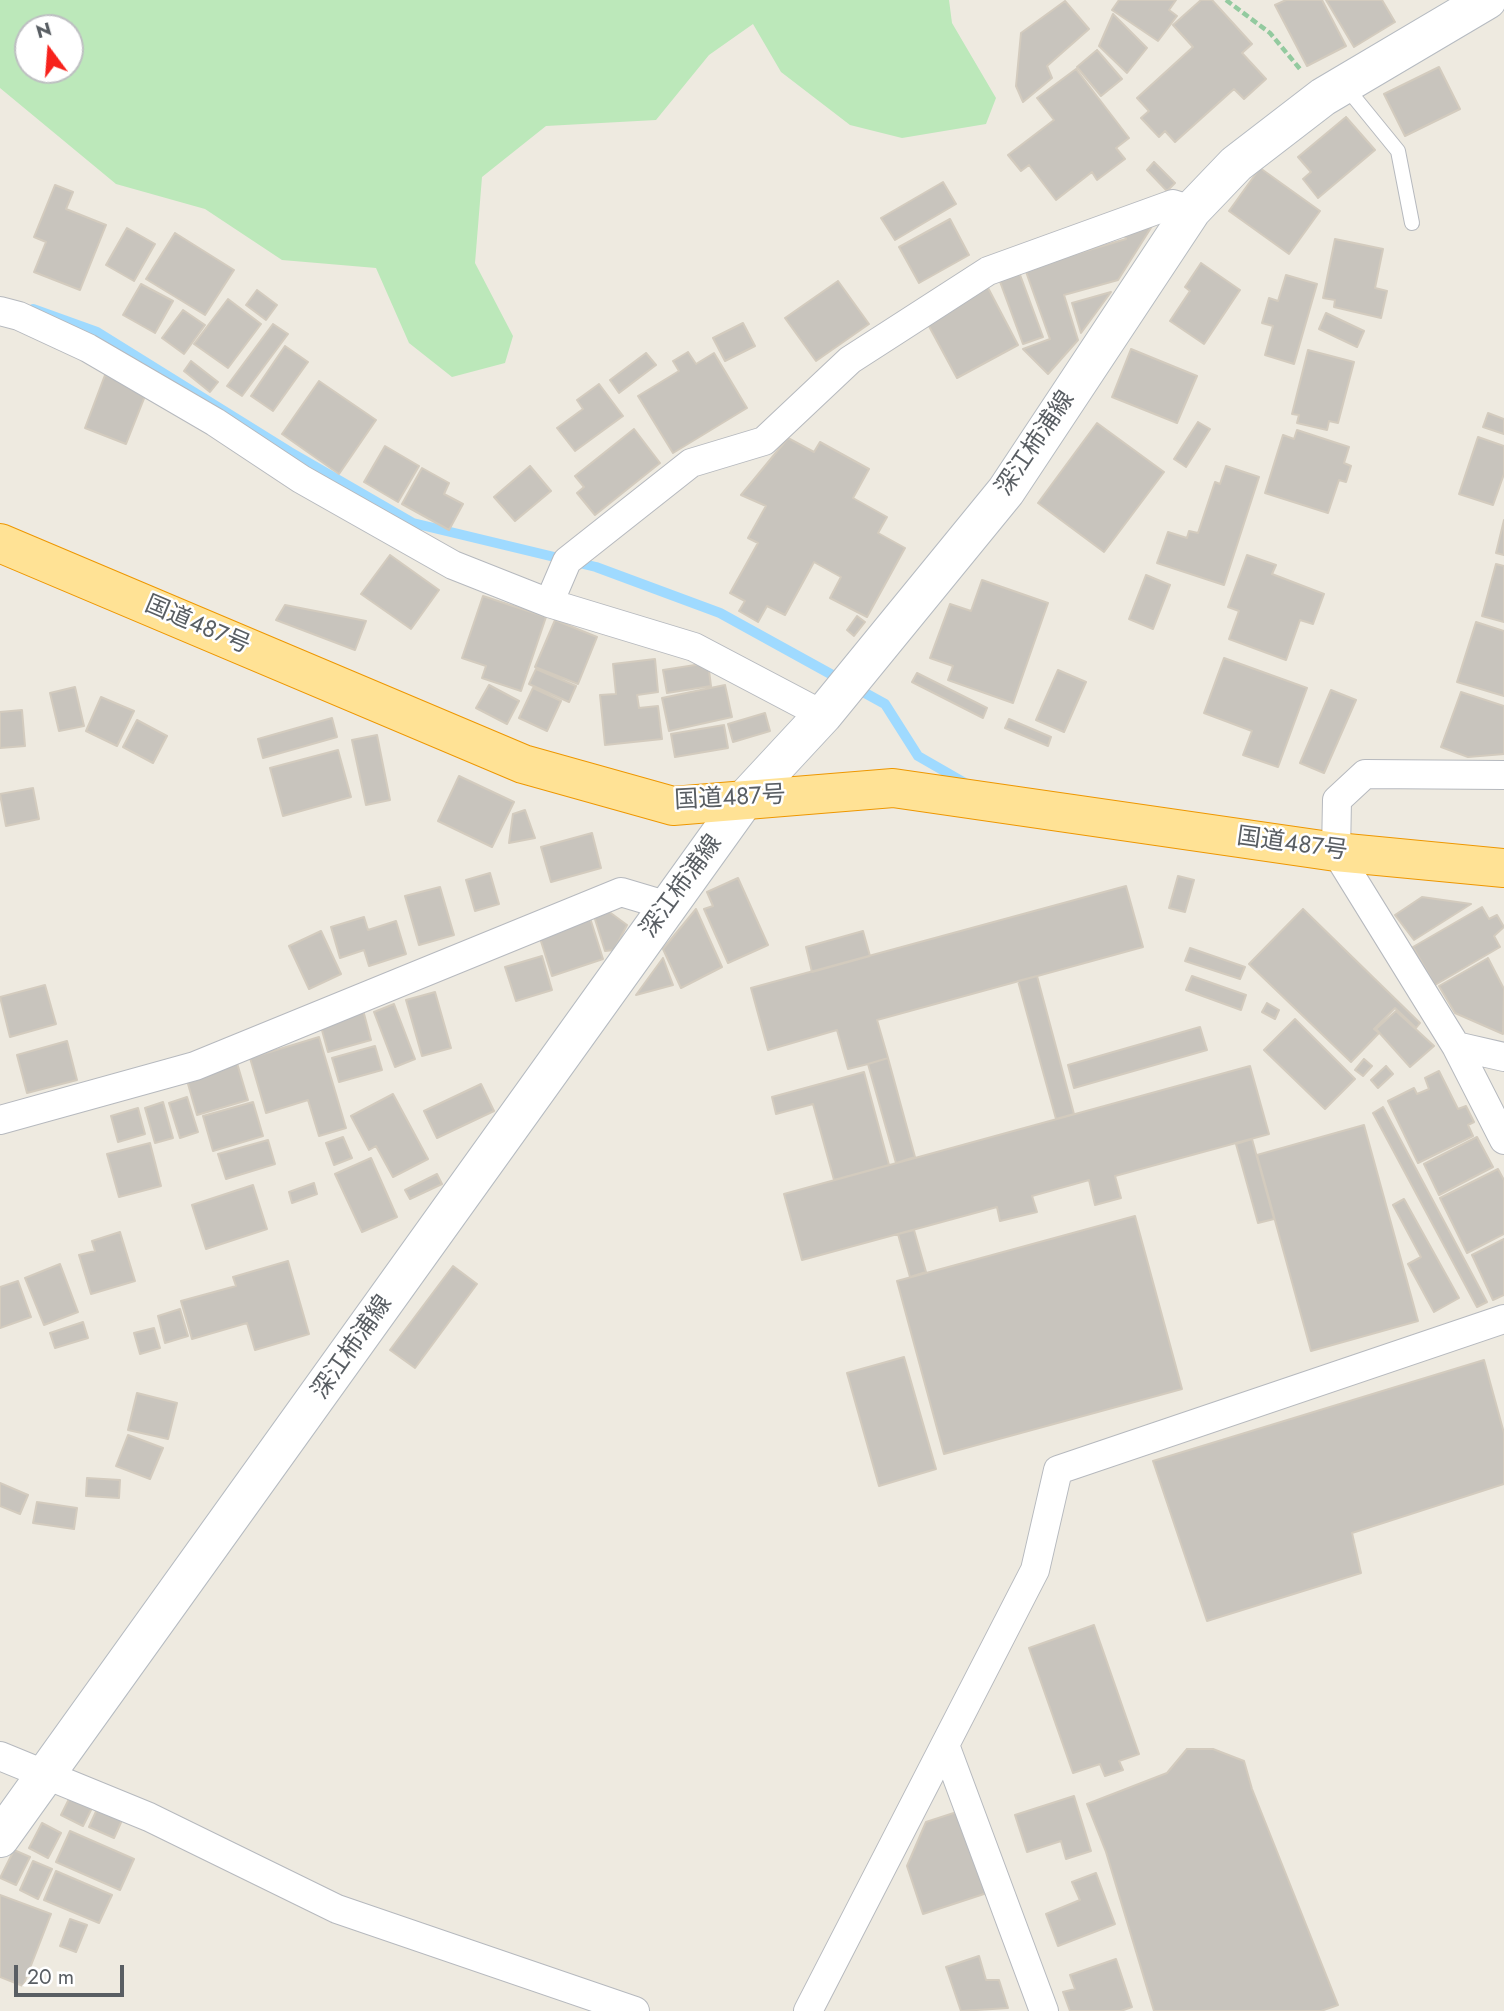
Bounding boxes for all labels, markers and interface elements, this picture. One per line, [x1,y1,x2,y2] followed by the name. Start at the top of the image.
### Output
[14,14,84,84] north arrow
[33,15,55,45] text: N
[991,386,1081,502] street label: 深江柿浦線
[140,591,254,661] street label: 国道487号
[674,782,786,816] street label: 国道487号
[1235,823,1349,867] street label: 国道487号
[635,830,729,944] street label: 深江柿浦線
[307,1291,399,1405] street label: 深江柿浦線
[18,1952,128,1996] scale bar
[27,1962,74,1992] text: 20 m

